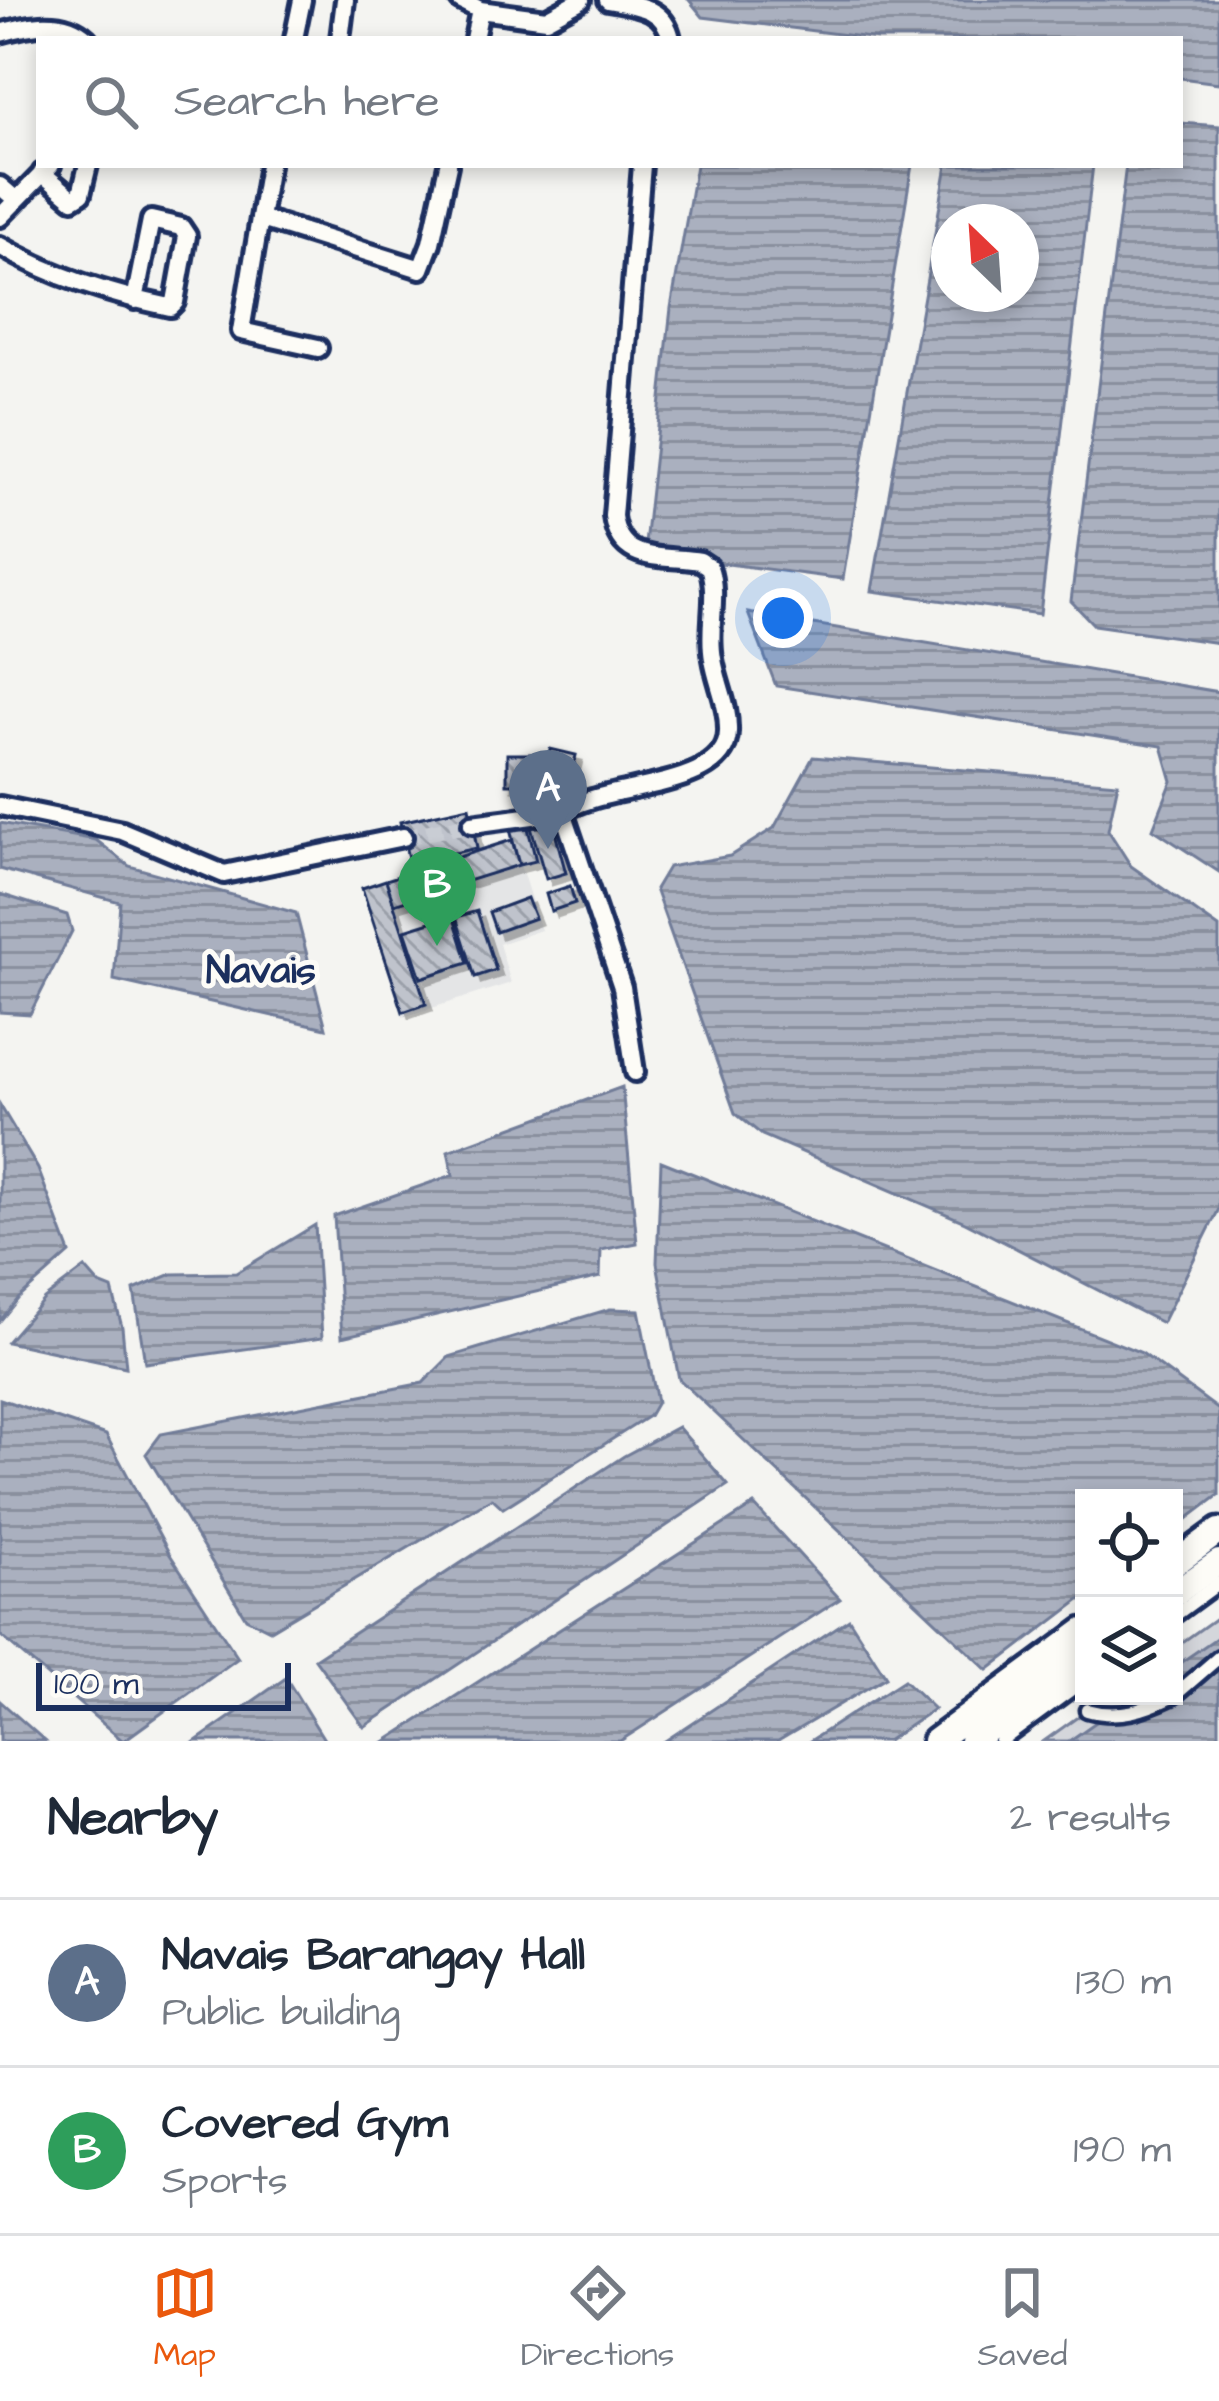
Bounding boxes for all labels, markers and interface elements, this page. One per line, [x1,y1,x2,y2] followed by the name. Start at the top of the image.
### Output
[36,36,1183,168] search box
[78,69,144,135] icon: search
[174,71,440,133] text: Search here
[931,204,1039,312] north arrow
[753,588,813,648] your location
[509,750,587,849] pin: A
[398,847,476,946] pin: B
[206,945,316,999] district label: Navais
[1075,1489,1183,1705] map controls
[1075,1489,1183,1597] button: locate
[1075,1597,1183,1705] button: layers
[36,1657,291,1710] scale bar
[54,1661,139,1707] text: 100 m
[48,1784,218,1855] text: Nearby
[1010,1792,1171,1846] text: 2 results
[162,1925,585,1987] text: Navais Barangay Hall
[75,1956,99,2010] text: A
[1076,1956,1171,2010] text: 130 m
[162,1987,400,2041] text: Public building
[162,2093,448,2155] text: Covered Gym
[73,2124,101,2178] text: B
[1073,2124,1171,2178] text: 190 m
[162,2155,288,2209] text: Sports
[152,2260,218,2378] tab: Map
[521,2260,674,2378] tab: Directions
[977,2260,1067,2378] tab: Saved

